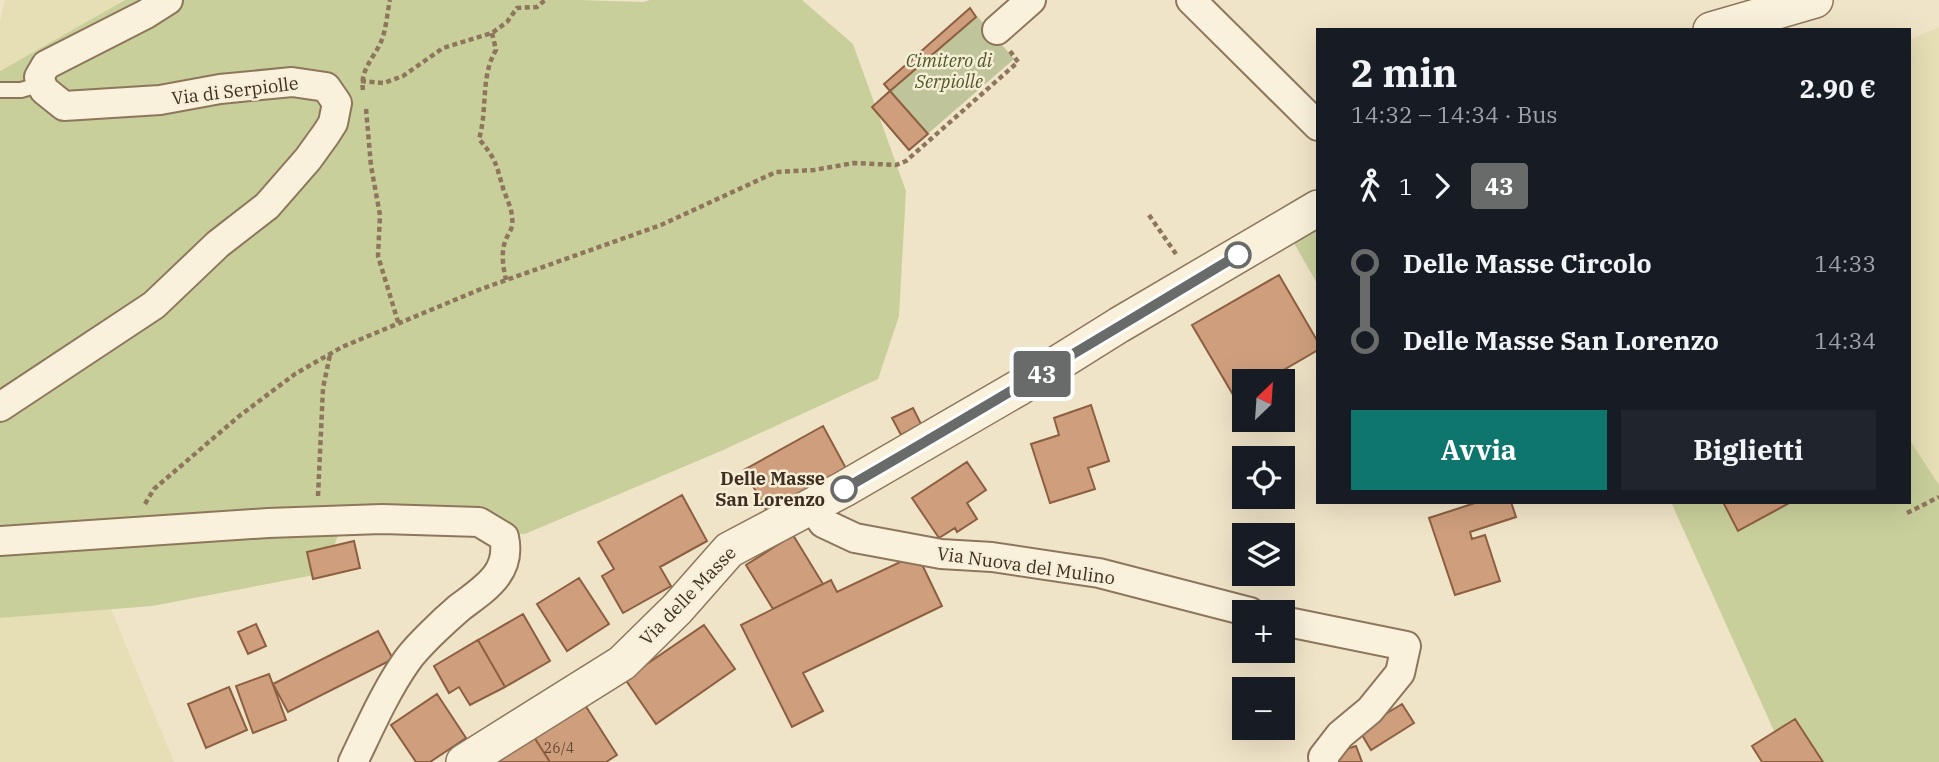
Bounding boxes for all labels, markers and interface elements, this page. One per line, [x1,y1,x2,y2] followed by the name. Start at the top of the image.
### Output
[1351,48,1457,97] text: 2 min
[906,49,993,93] park label: Cimitero di Serpiolle
[170,71,300,110] street label: Via di Serpiolle
[1800,71,1876,105] text: 2.90 €
[1351,99,1558,129] text: 14:32 – 14:34 · Bus
[1351,167,1389,205] icon: walk
[1423,167,1461,205] icon: forward
[1485,170,1514,202] text: 43
[1399,171,1413,201] text: 1
[1225,242,1251,268] unlabelled marker
[1403,246,1652,280] text: Delle Masse Circolo
[1814,248,1876,278] text: 14:33
[1403,323,1719,357] text: Delle Masse San Lorenzo
[1814,325,1876,355] text: 14:34
[1010,351,1074,397] line badge: 43
[1028,358,1056,390] text: 43
[1232,369,1295,432] north arrow
[1232,369,1295,740] map controls
[1351,410,1607,490] button: Avvia
[1621,410,1876,490] button: Biglietti
[1232,446,1295,509] button: locate
[715,467,825,511] place label: Delle Masse San Lorenzo
[831,476,857,502] marker: Delle Masse San Lorenzo
[1232,523,1295,586] button: layers
[635,541,741,650] street label: Via delle Masse
[936,542,1117,589] street label: Via Nuova del Mulino
[1232,600,1295,663] button: +
[1232,677,1295,740] button: −
[544,739,574,757] house number: 26/4

